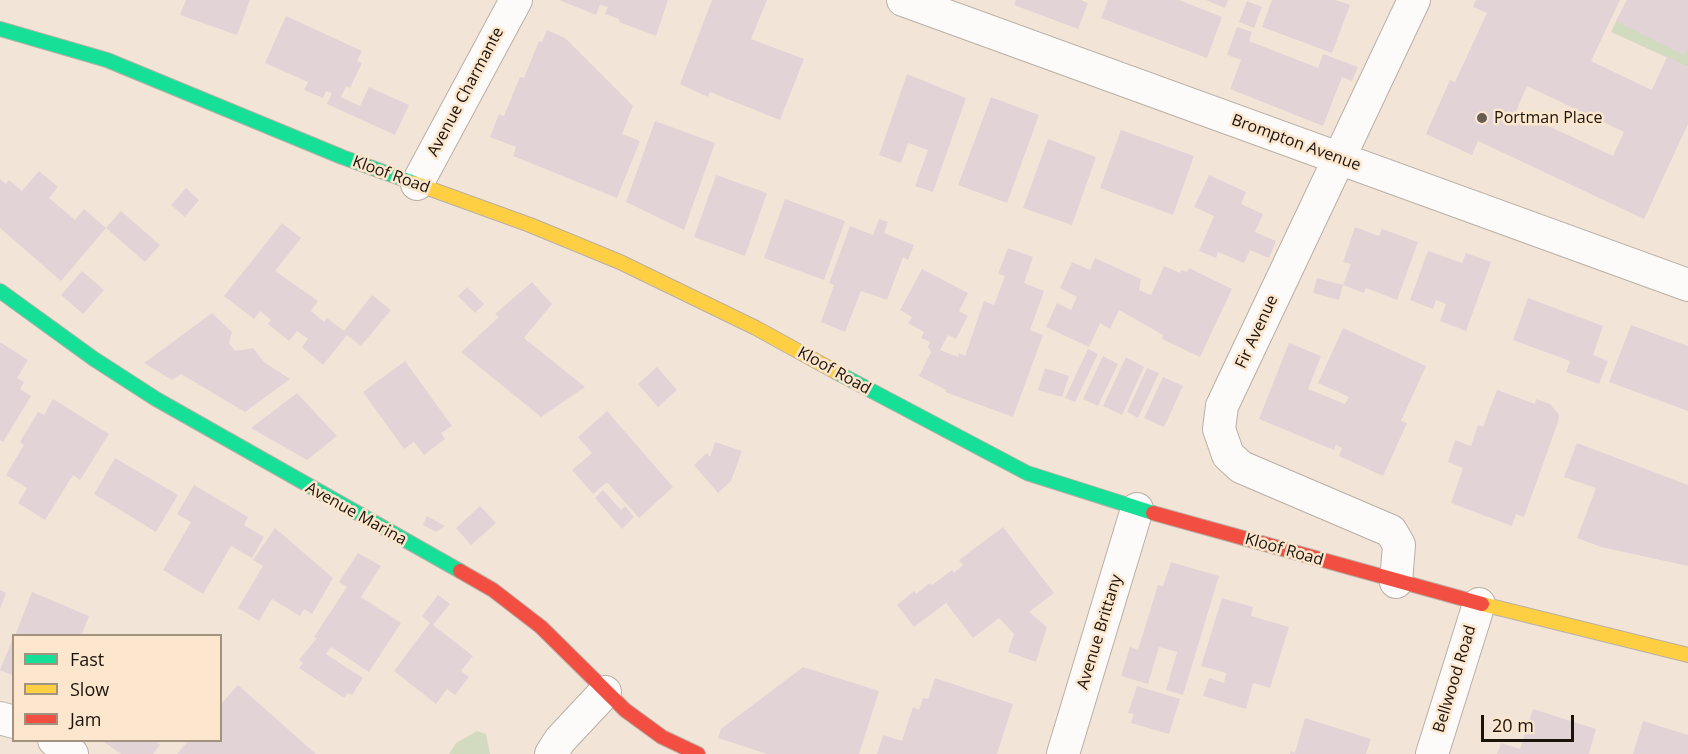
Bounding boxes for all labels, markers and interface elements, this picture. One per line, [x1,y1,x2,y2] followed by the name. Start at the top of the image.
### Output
[424,24,508,160] street label: Avenue Charmante
[1494,108,1602,128] place label: Portman Place
[1229,111,1363,175] street label: Brompton Avenue
[1475,111,1489,125] marker: Portman Place
[350,152,432,198] street label: Kloof Road
[1232,292,1282,372] street label: Fir Avenue
[794,343,874,399] street label: Kloof Road
[302,478,410,550] street label: Avenue Marina
[1243,530,1325,570] street label: Kloof Road
[1073,572,1127,692] street label: Avenue Brittany
[1430,623,1480,735] street label: Bellwood Road
[12,634,222,742] legend
[70,647,104,671] text: Fast
[70,677,109,701] text: Slow
[1484,703,1577,741] scale bar
[70,707,102,731] text: Jam
[1492,713,1534,737] text: 20 m

